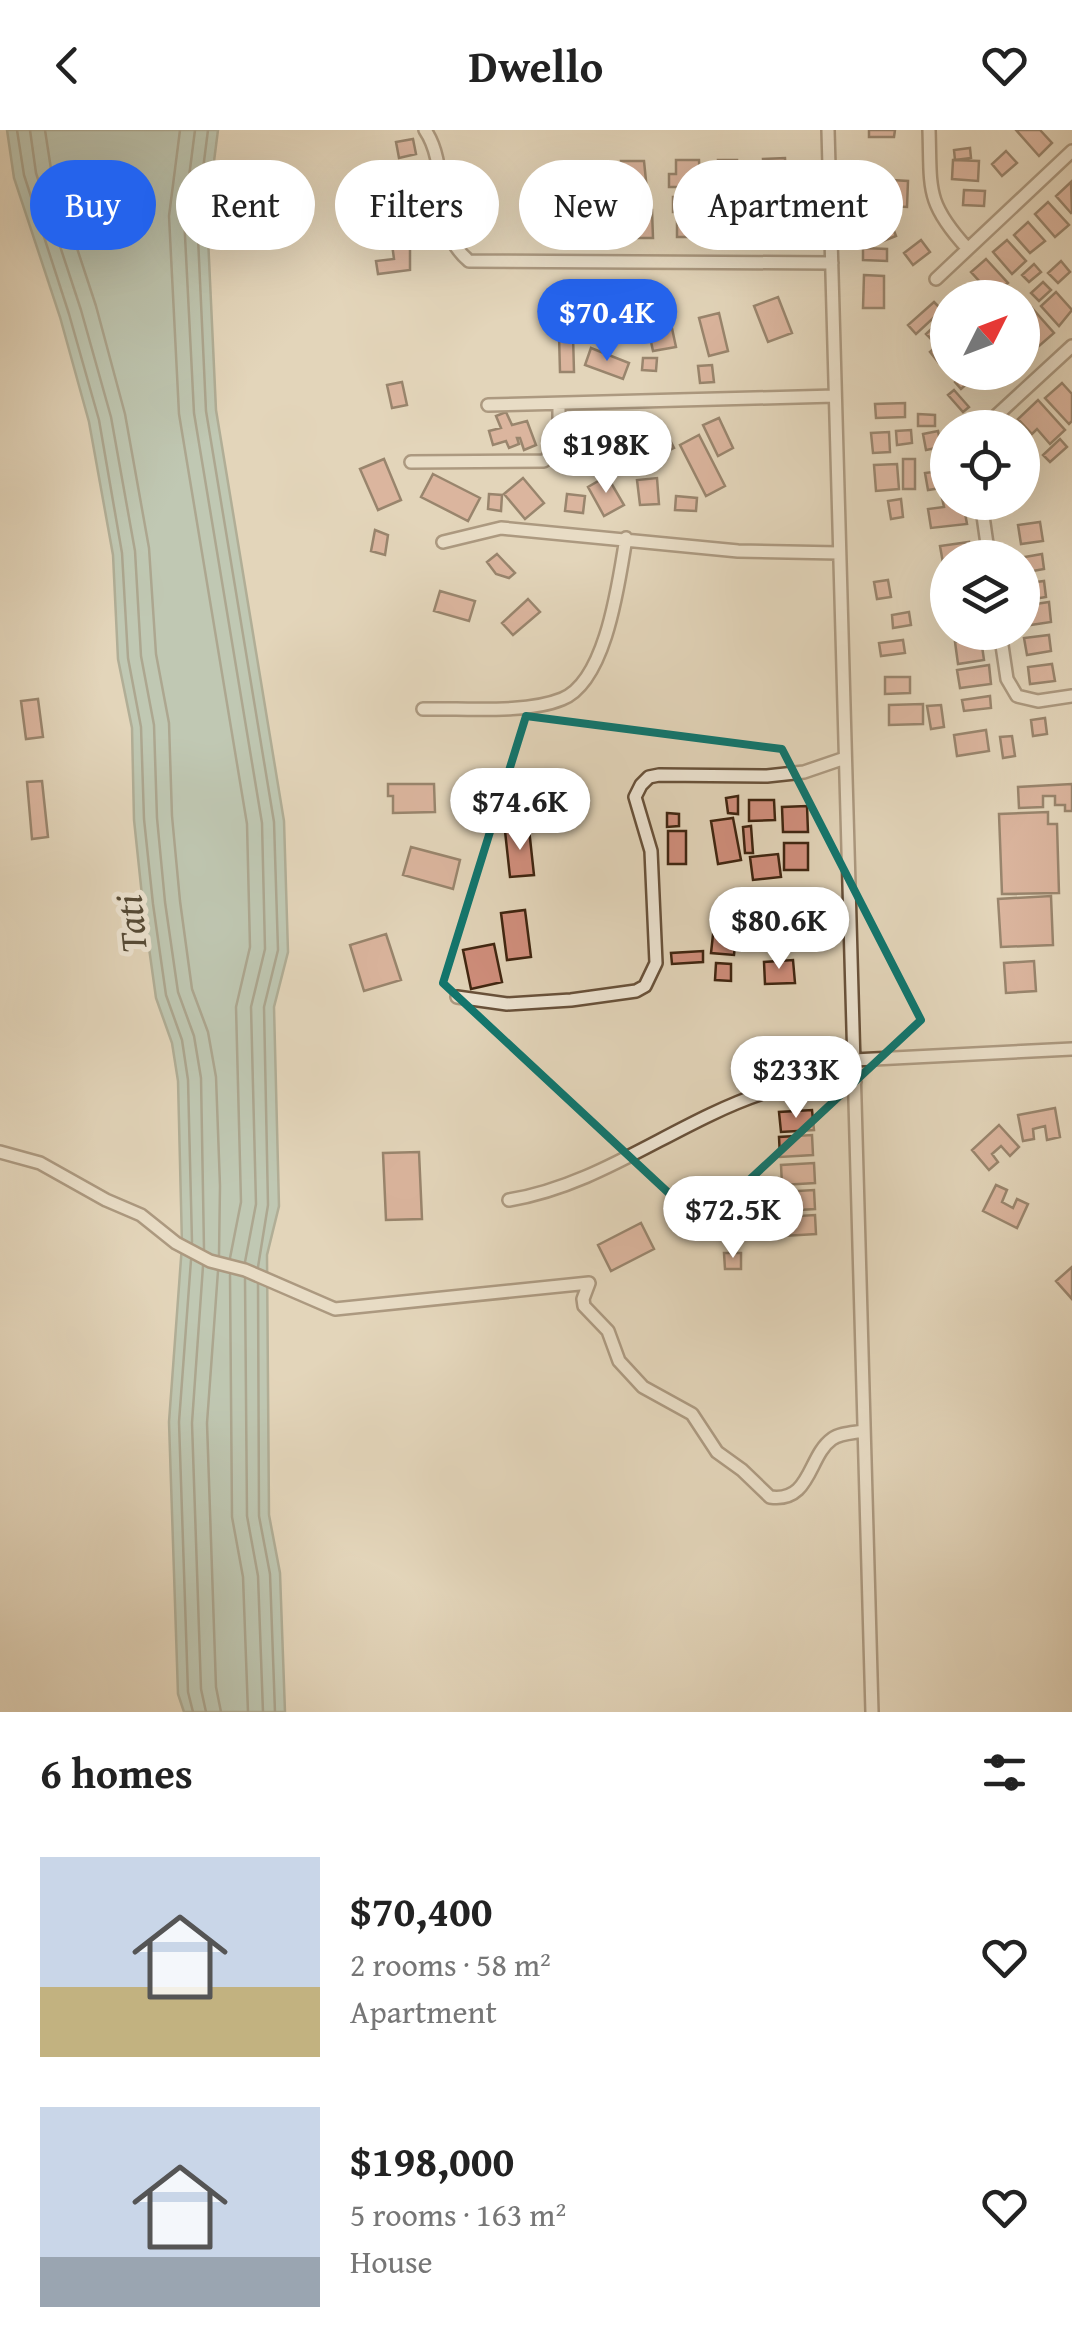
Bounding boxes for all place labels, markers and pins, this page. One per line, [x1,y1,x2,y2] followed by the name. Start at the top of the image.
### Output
[526,279,688,364] pin: $70.4K
[536,411,676,496] pin: $198K
[439,768,601,853] pin: $74.6K
[698,887,860,972] pin: $80.6K
[726,1036,866,1121] pin: $233K
[652,1176,814,1261] pin: $72.5K

